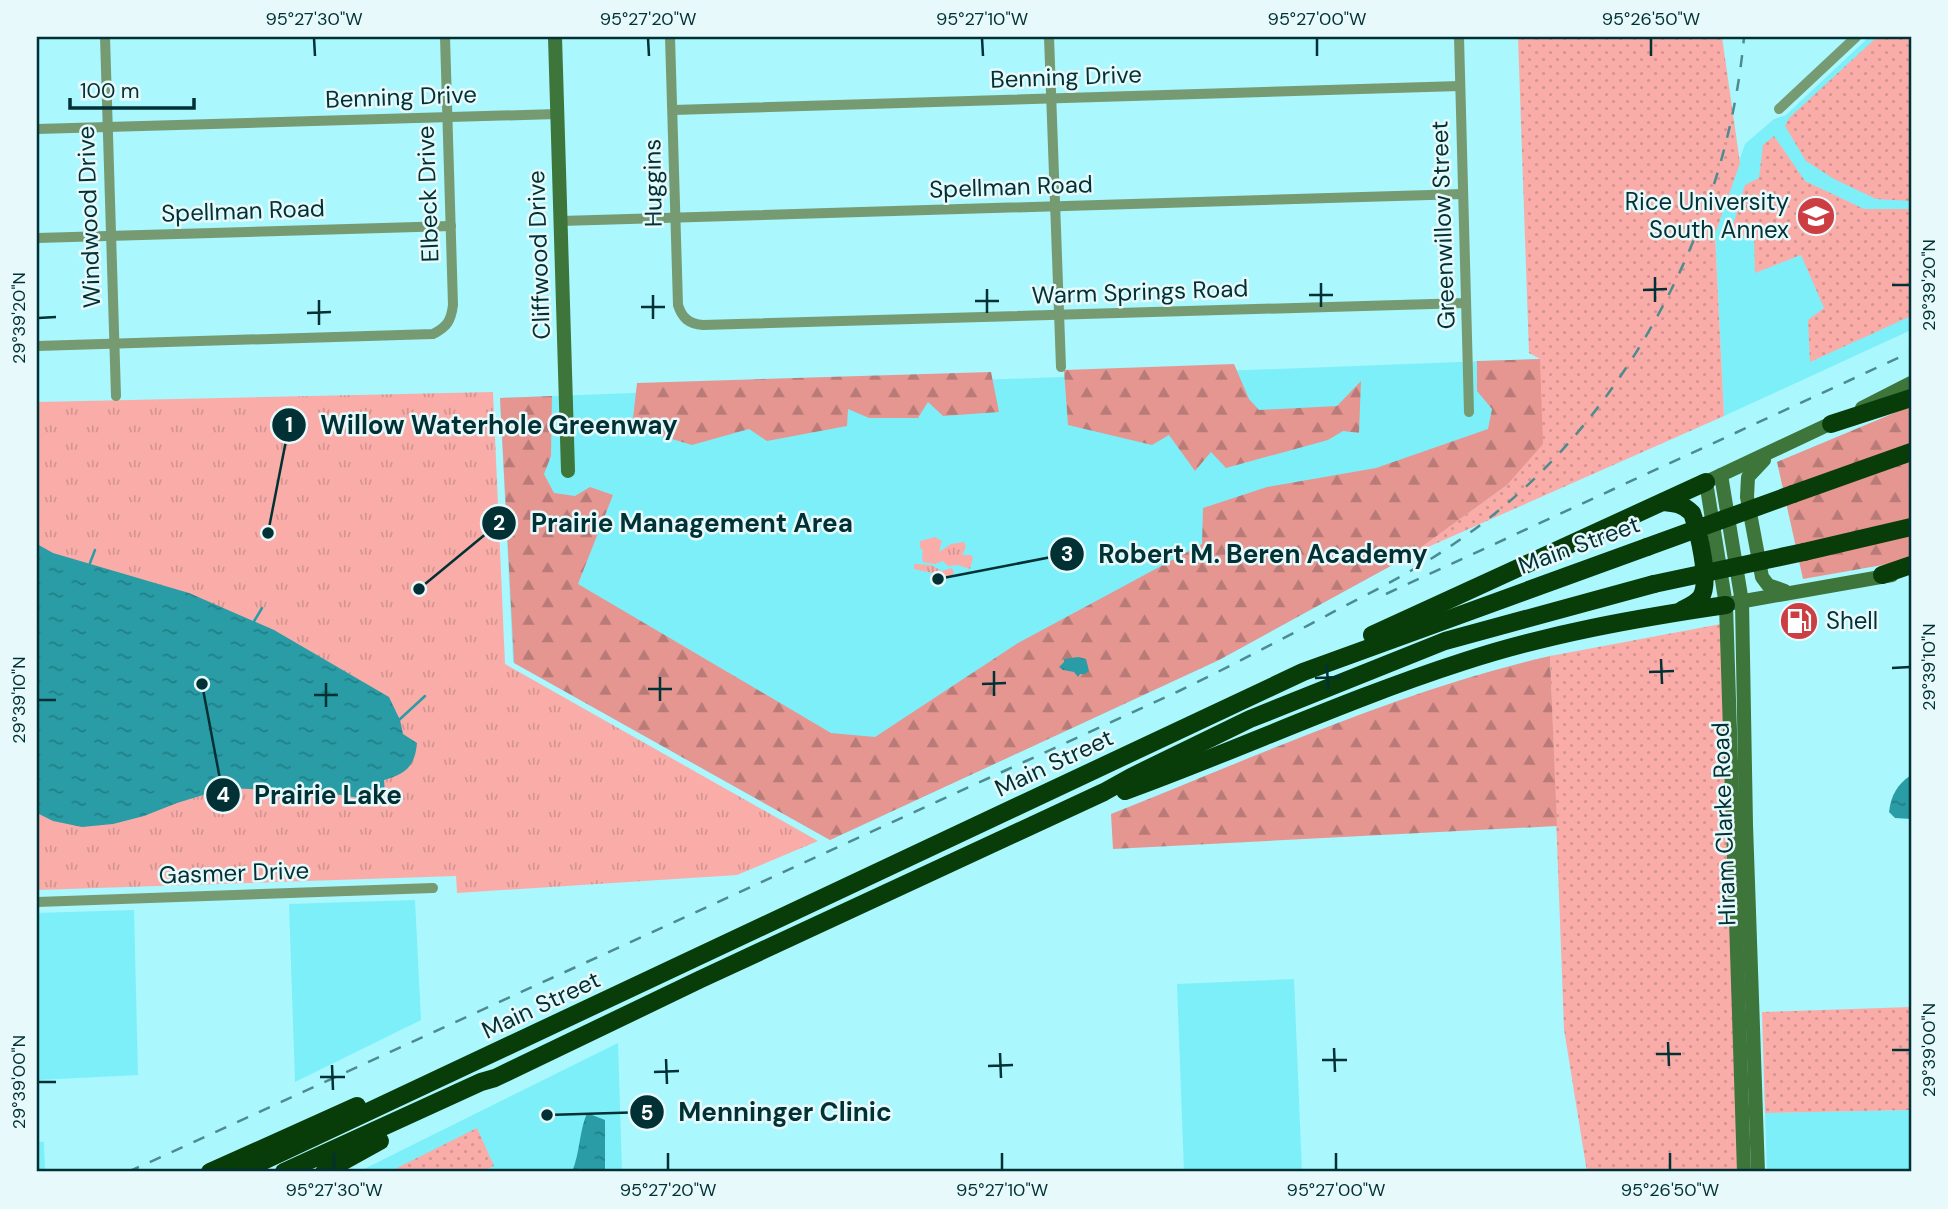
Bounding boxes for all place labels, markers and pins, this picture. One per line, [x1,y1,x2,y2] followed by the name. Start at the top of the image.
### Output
[1625,186,1789,245] place label: Rice University South Annex
[1795,195,1837,237] school or university icon: Rice University South Annex
[271,401,692,448] callout: Willow Waterhole Greenway
[482,499,866,546] callout: Prairie Management Area
[1049,530,1442,577] callout: Robert M. Beren Academy
[1778,600,1820,642] fuel station icon: Shell
[1826,605,1878,636] place label: Shell
[206,771,416,818] callout: Prairie Lake
[629,1089,906,1136] callout: Menninger Clinic

